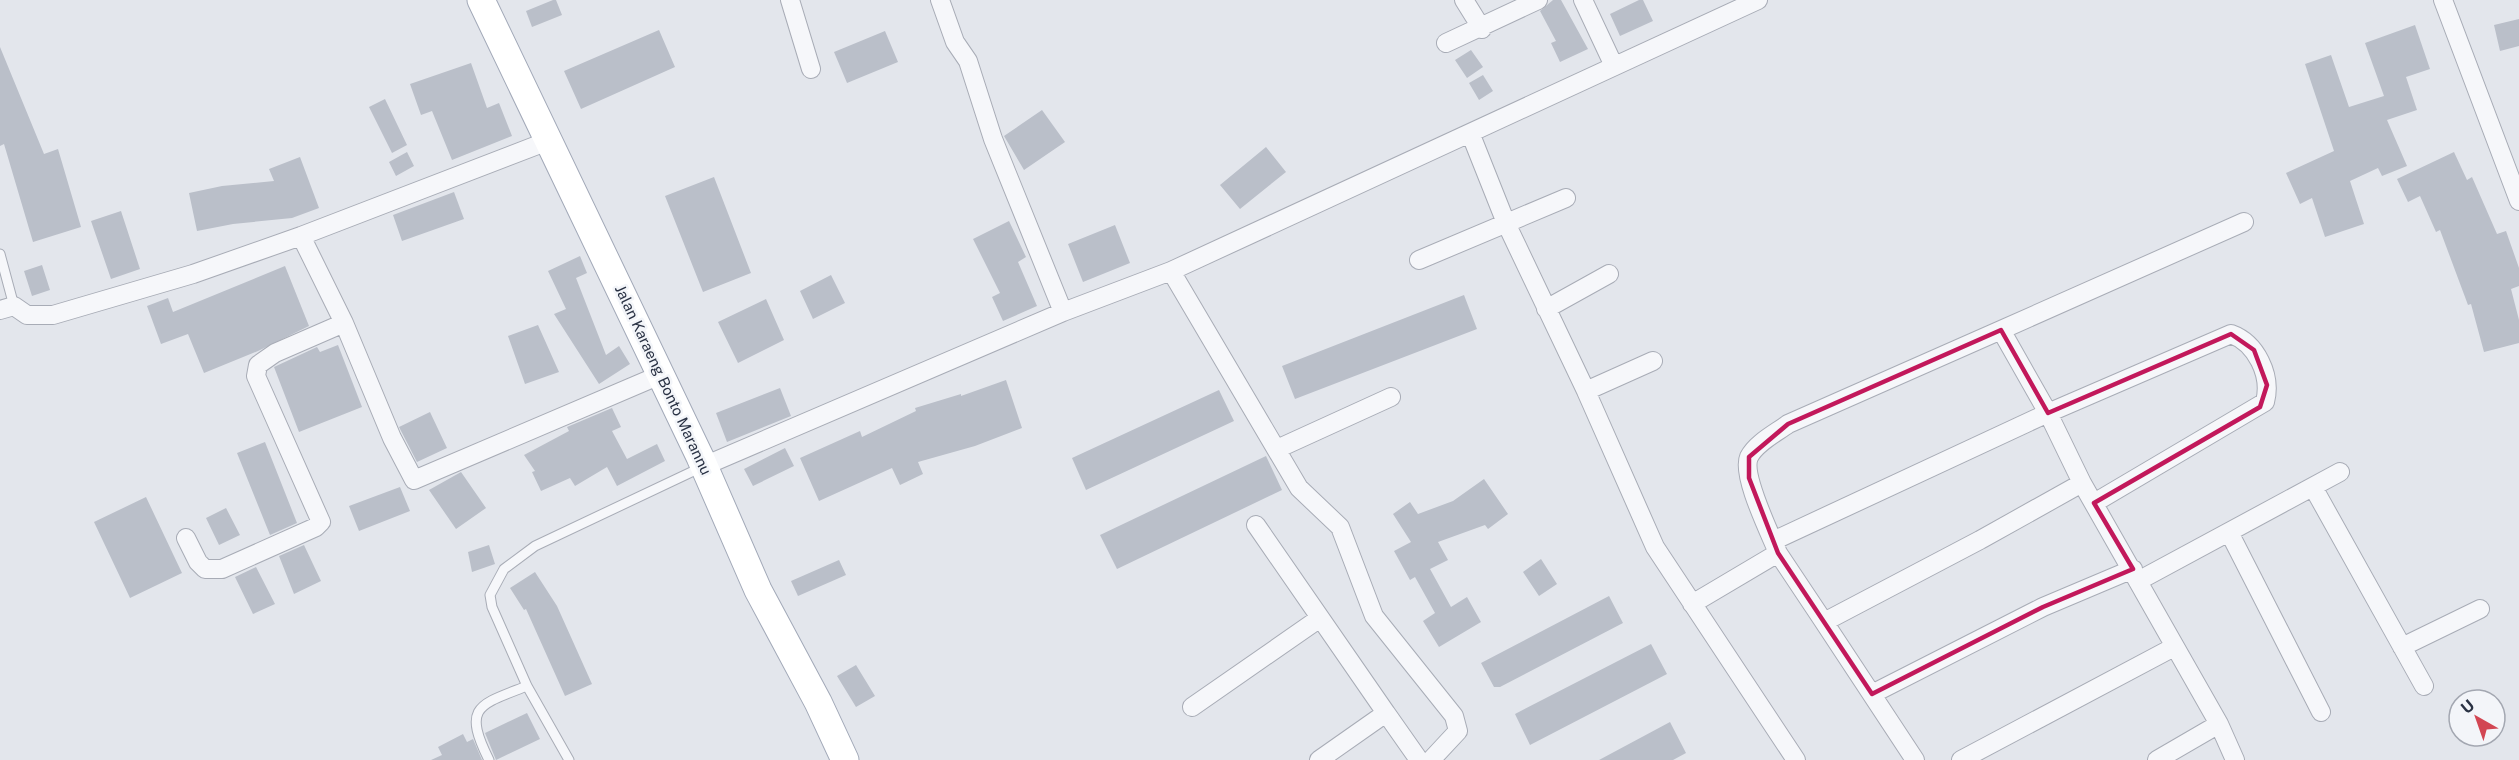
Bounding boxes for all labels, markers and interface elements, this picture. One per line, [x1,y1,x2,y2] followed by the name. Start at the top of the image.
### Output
[612,282,715,477] street label: Jalan Karaeng Bonto Marannu
[2447,688,2507,748] north arrow
[2457,696,2478,718] text: U

